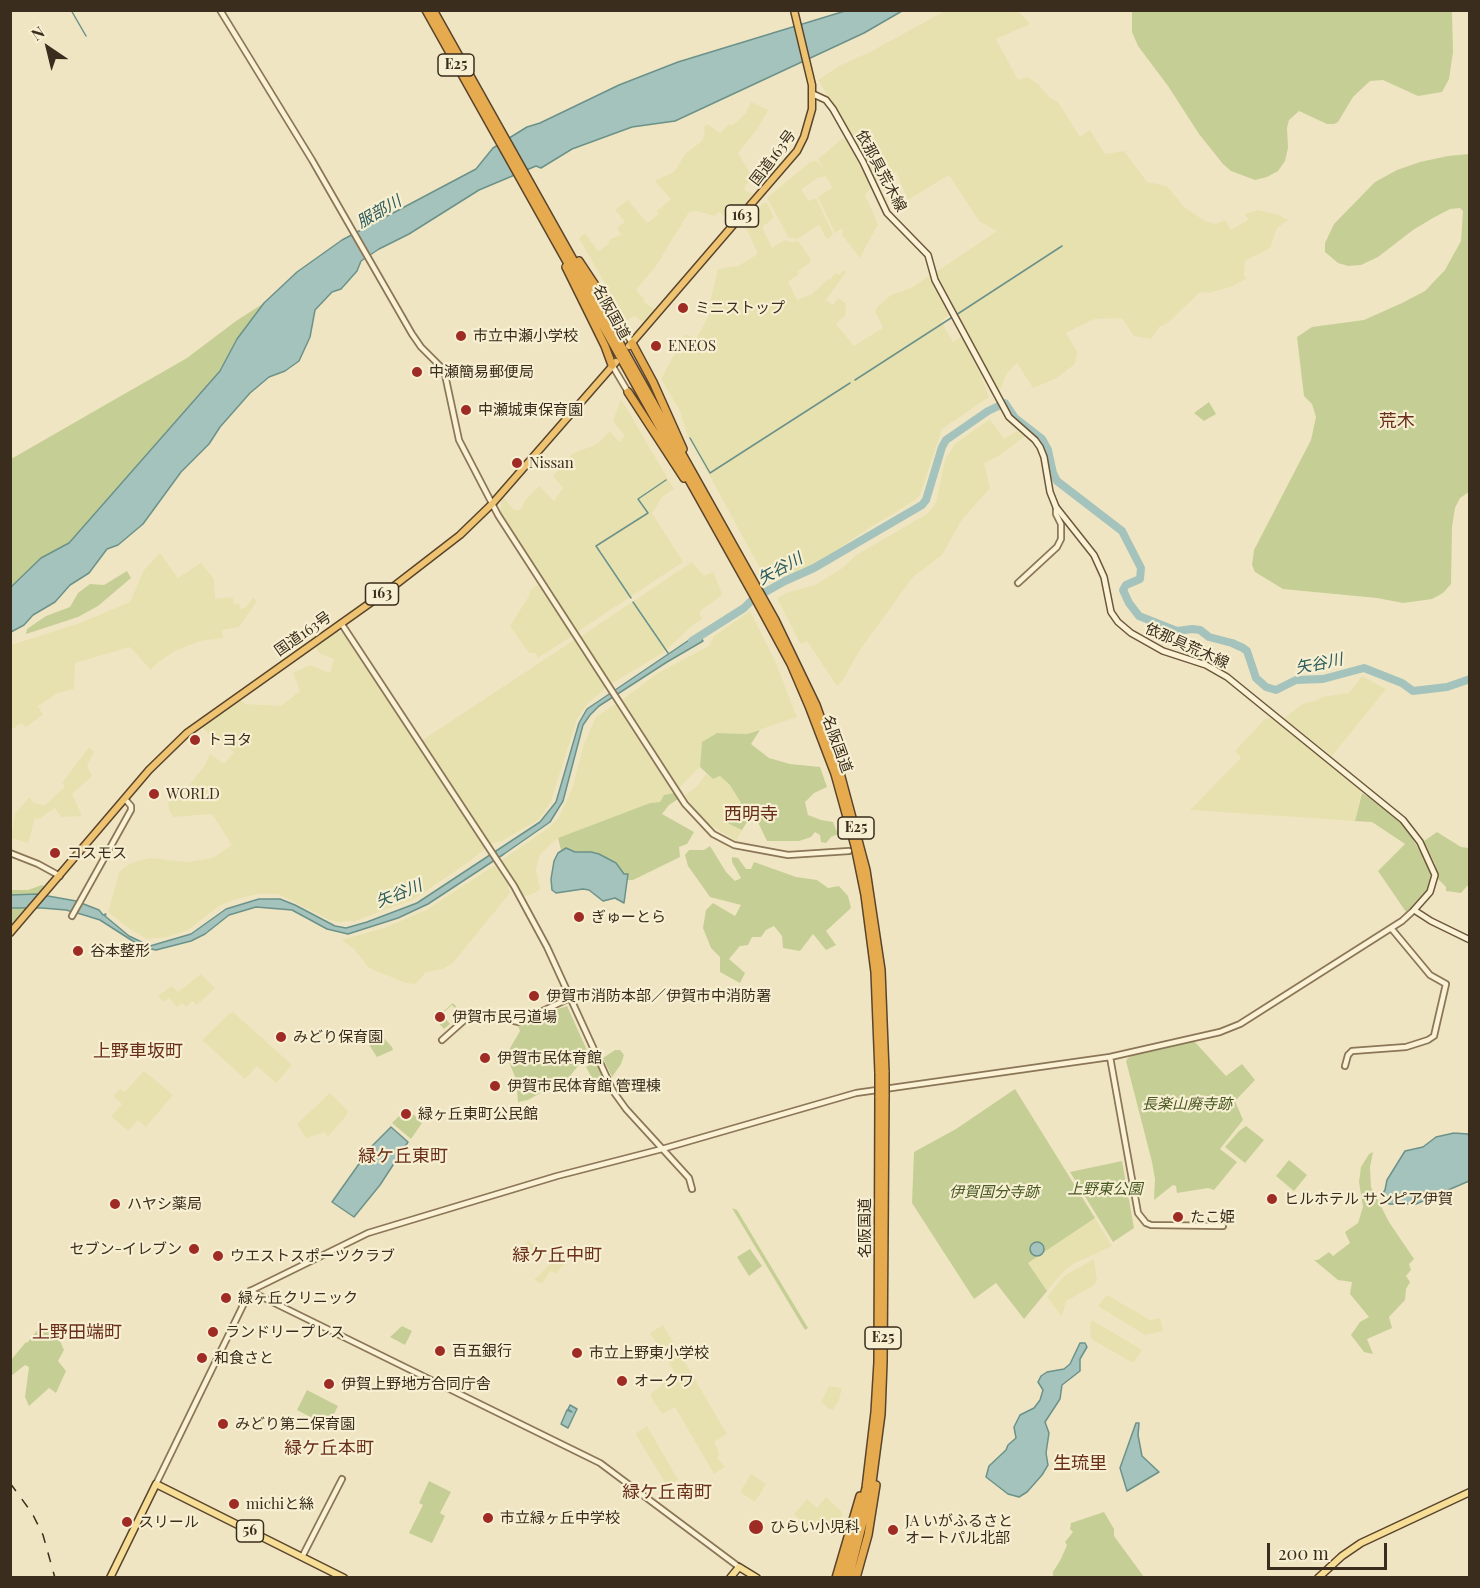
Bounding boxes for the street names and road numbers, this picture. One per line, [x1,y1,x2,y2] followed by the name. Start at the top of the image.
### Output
[438,54,474,76] road number: E25
[746,127,800,189] street label: 国道163号
[852,127,910,215] street label: 依那具荒木線
[726,205,758,227] road number: 163
[589,281,633,343] street label: 名阪国道
[366,583,398,605] road number: 163
[271,608,335,660] street label: 国道163号
[1142,619,1232,673] street label: 依那具荒木線
[818,713,856,775] street label: 名阪国道
[838,817,874,839] road number: E25
[856,1198,874,1258] street label: 名阪国道
[865,1327,901,1349] road number: E25
[236,1520,264,1542] road number: 56

